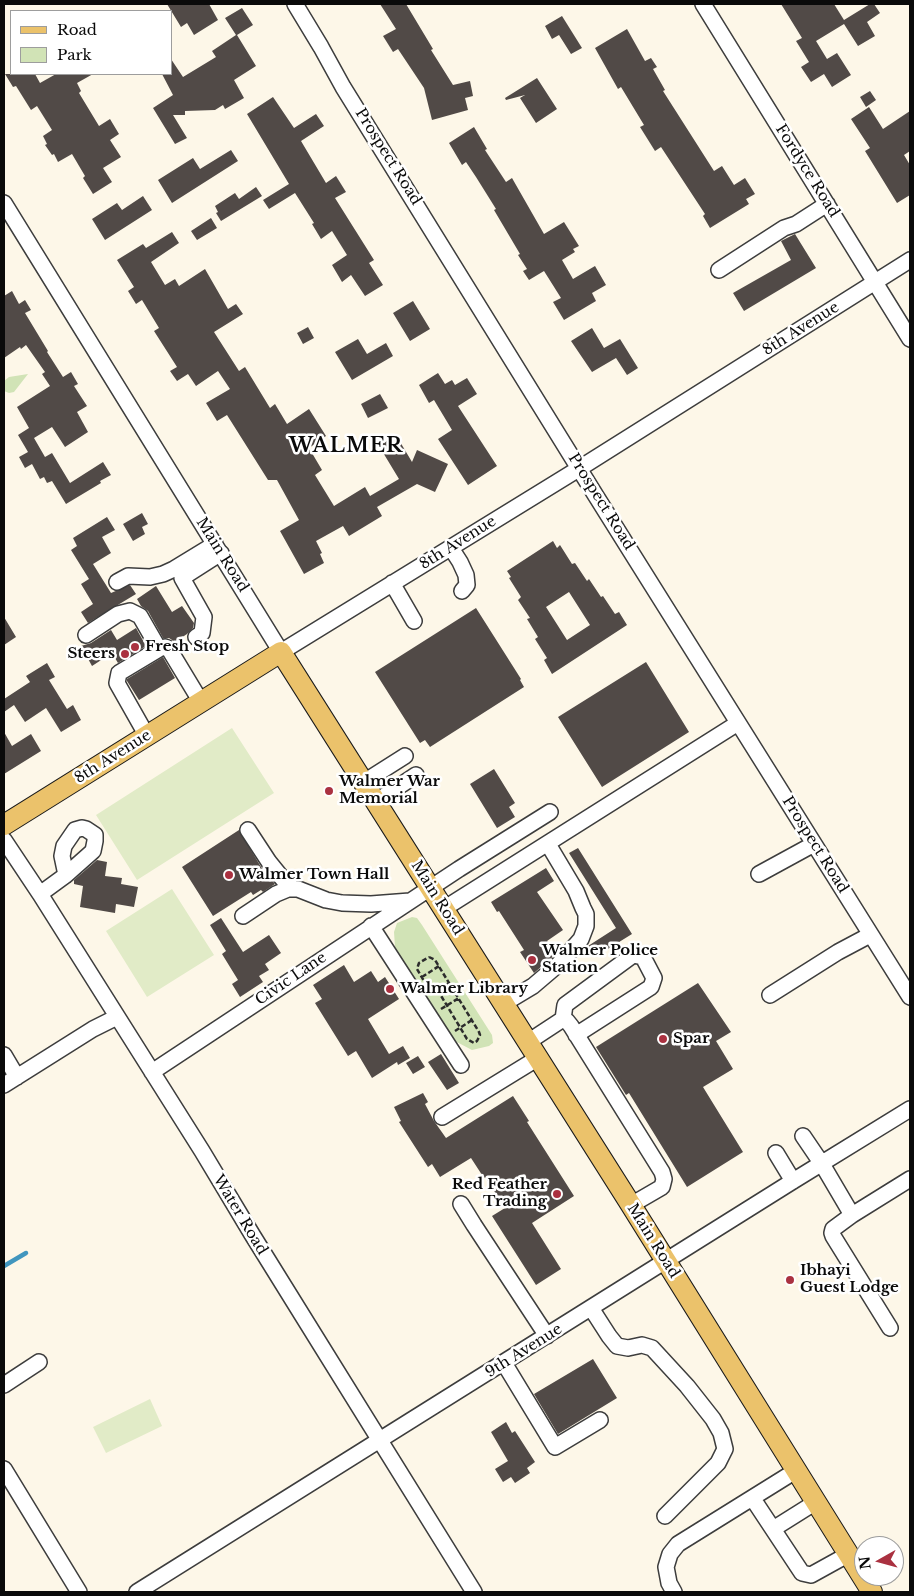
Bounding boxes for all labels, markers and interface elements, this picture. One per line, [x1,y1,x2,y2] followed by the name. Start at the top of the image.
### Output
[10,10,172,75] legend
[57,20,97,39] text: Road
[57,45,92,64] text: Park
[351,105,425,209] street label: Prospect Road
[771,121,843,221] street label: Fordyce Road
[760,298,842,360] street label: 8th Avenue
[288,434,404,458] district label: WALMER
[564,450,638,554] street label: Prospect Road
[417,512,499,574] street label: 8th Avenue
[192,514,252,596] street label: Main Road
[145,638,229,656] place label: Fresh Stop
[129,641,141,653] marker: Fresh Stop
[67,645,115,663] place label: Steers
[119,648,131,660] marker: Steers
[72,726,154,788] street label: 8th Avenue
[339,773,440,808] place label: Walmer War Memorial
[323,785,335,797] marker: Walmer War Memorial
[778,793,852,897] street label: Prospect Road
[407,857,467,939] street label: Main Road
[239,866,389,884] place label: Walmer Town Hall
[223,869,235,881] marker: Walmer Town Hall
[542,942,658,977] place label: Walmer Police Station
[252,949,330,1009] street label: Civic Lane
[526,954,538,966] marker: Walmer Police Station
[400,980,528,998] place label: Walmer Library
[384,983,396,995] marker: Walmer Library
[673,1030,709,1048] place label: Spar
[657,1033,669,1045] marker: Spar
[209,1172,271,1258] street label: Water Road
[452,1176,547,1211] place label: Red Feather Trading
[551,1188,563,1200] marker: Red Feather Trading
[623,1200,683,1282] street label: Main Road
[800,1262,899,1297] place label: Ibhayi Guest Lodge
[784,1274,796,1286] marker: Ibhayi Guest Lodge
[482,1320,566,1382] street label: 9th Avenue
[854,1536,904,1586] north arrow
[855,1555,875,1570] text: N

